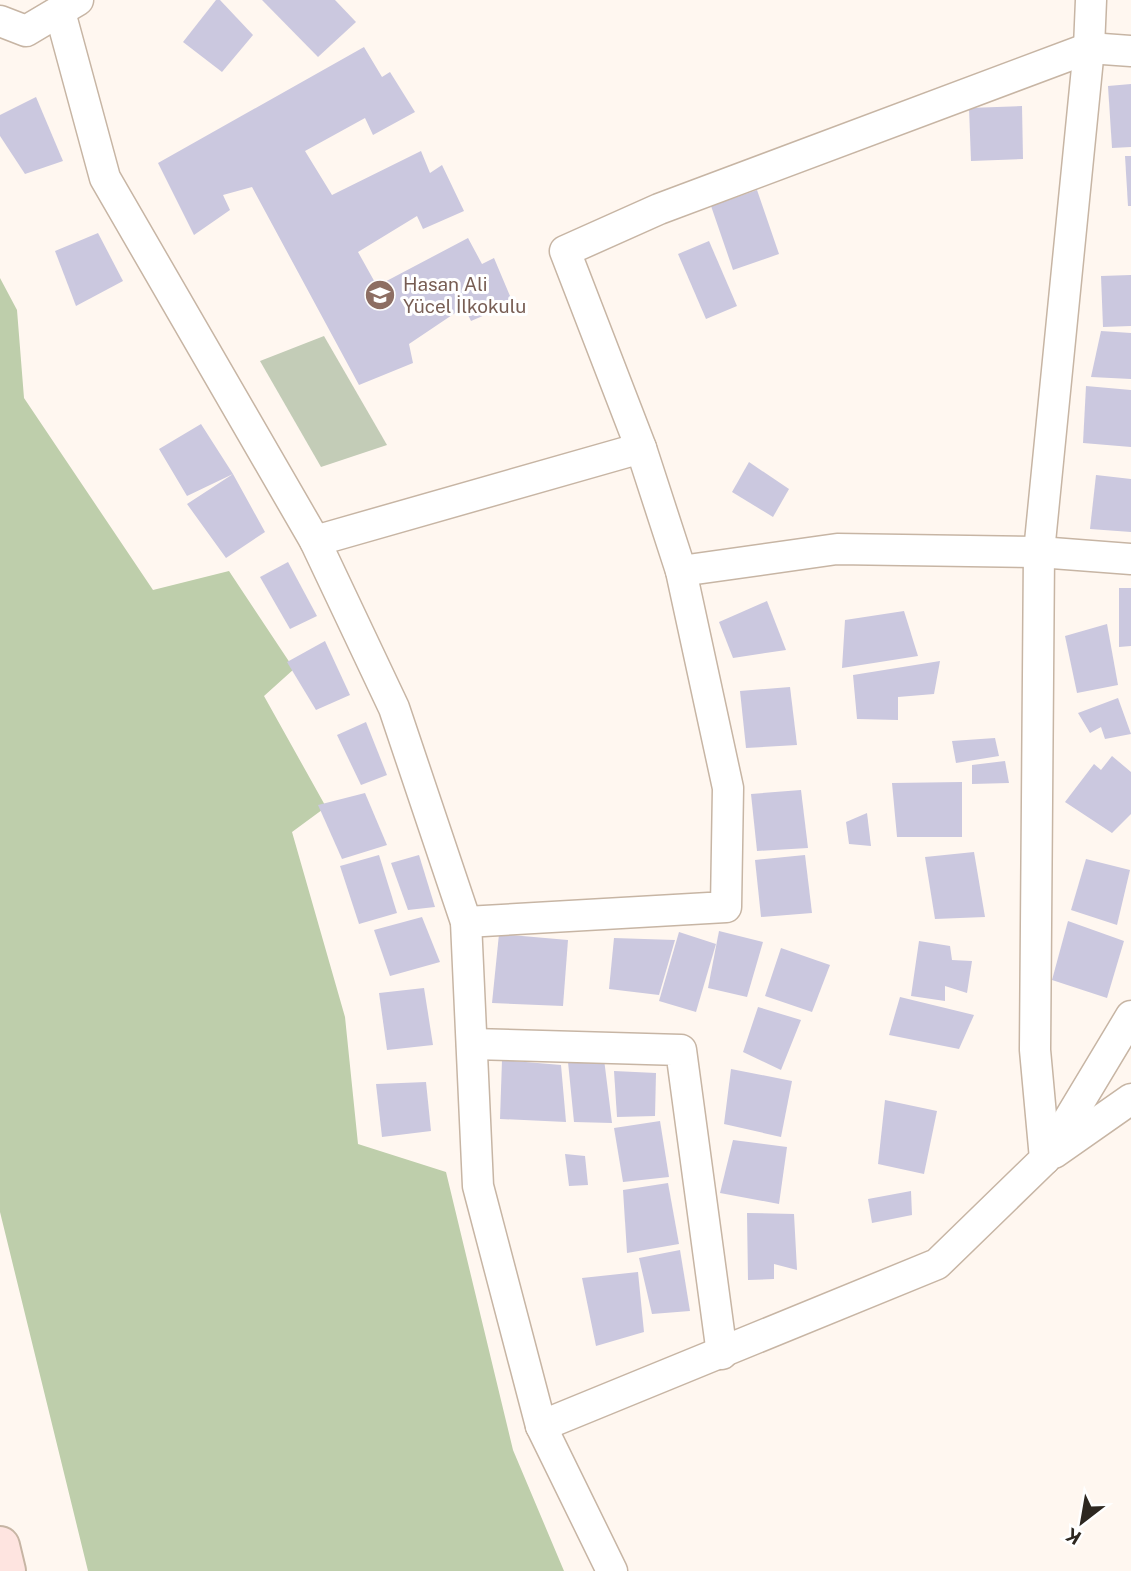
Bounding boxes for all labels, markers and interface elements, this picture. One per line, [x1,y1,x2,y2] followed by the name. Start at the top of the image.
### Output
[403,273,526,317] place label: Hasan Ali Yücel İlkokulu
[363,278,397,312] school or university icon: Hasan Ali Yücel İlkokulu
[1047,1487,1117,1557] north arrow
[1061,1523,1085,1550] text: K

